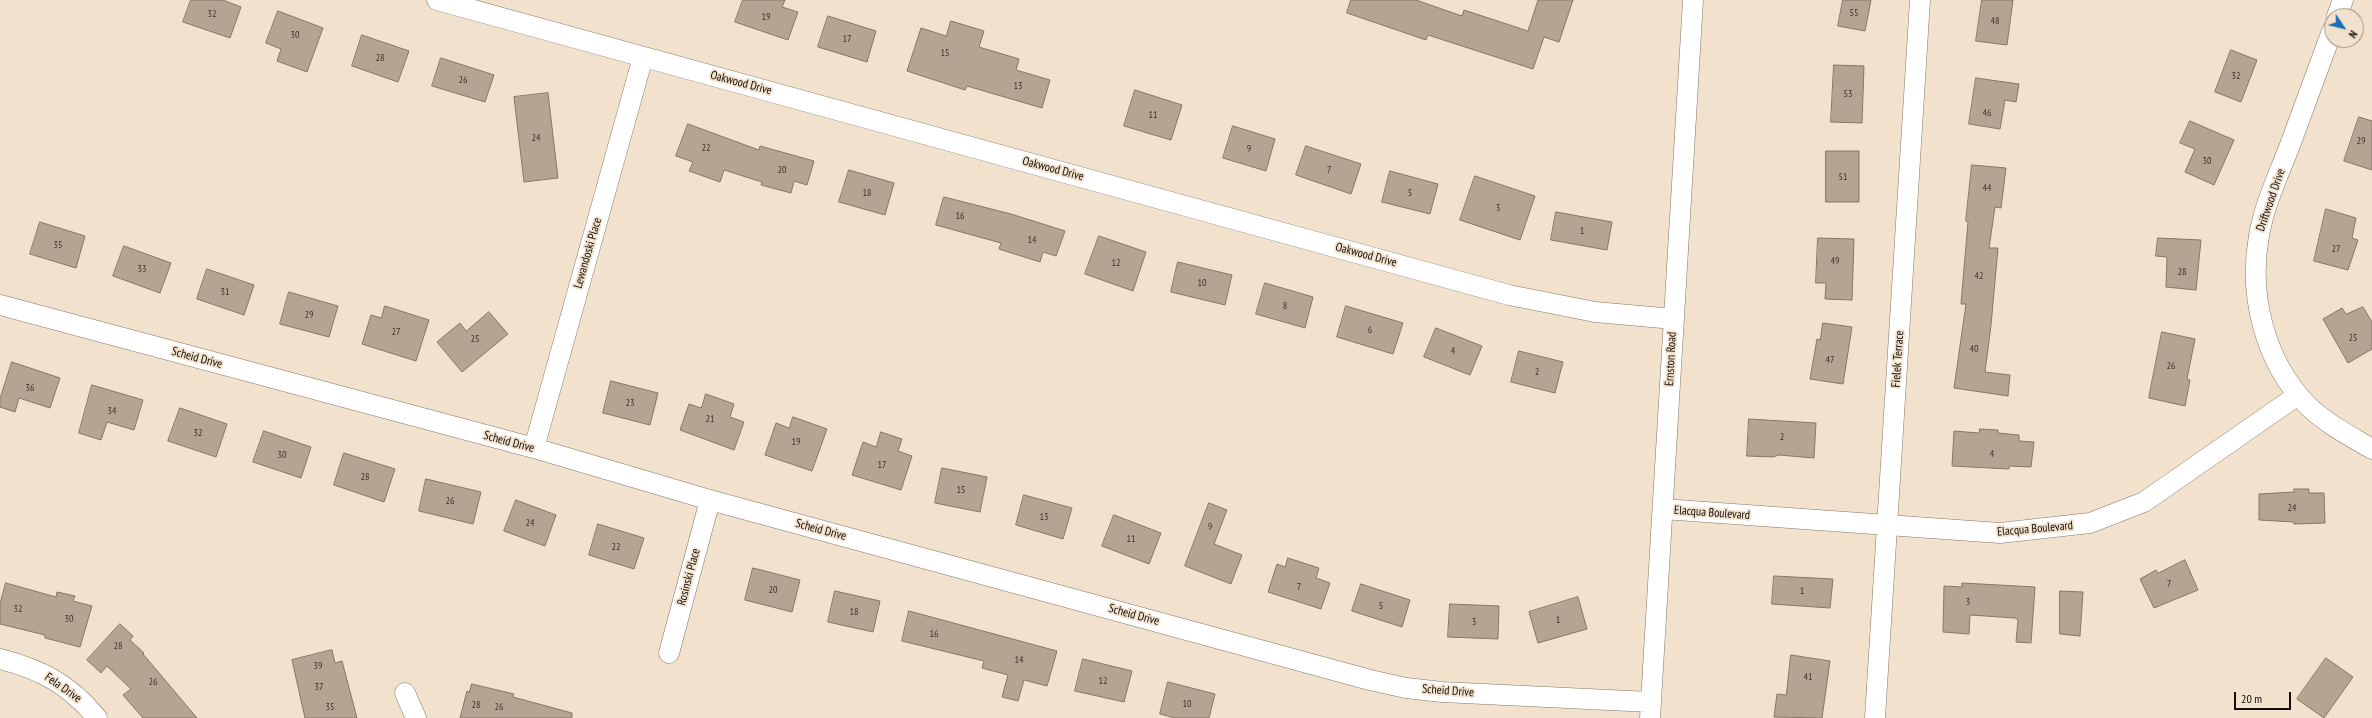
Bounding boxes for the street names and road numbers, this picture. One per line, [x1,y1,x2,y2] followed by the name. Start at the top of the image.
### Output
[709,68,773,98] street label: Oakwood Drive
[1021,154,1085,184] street label: Oakwood Drive
[2254,167,2288,233] street label: Driftwood Drive
[571,216,605,290] street label: Lewandoski Place
[1334,240,1398,270] street label: Oakwood Drive
[1889,330,1907,388] street label: Fielek Terrace
[1662,331,1680,387] street label: Ernston Road
[170,344,224,372] street label: Scheid Drive
[482,428,536,456] street label: Scheid Drive
[1674,503,1750,523] street label: Elacqua Boulevard
[794,516,848,544] street label: Scheid Drive
[1996,519,2074,539] street label: Elacqua Boulevard
[675,547,703,607] street label: Rosinski Place
[1107,601,1161,629] street label: Scheid Drive
[42,670,84,706] street label: Fela Drive
[1422,682,1474,700] street label: Scheid Drive

